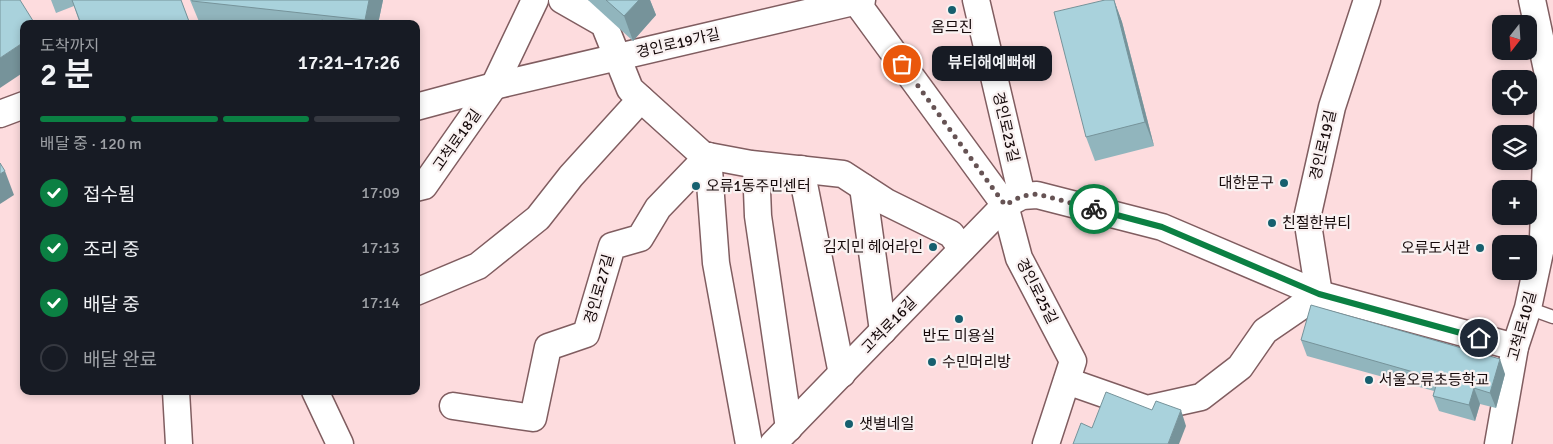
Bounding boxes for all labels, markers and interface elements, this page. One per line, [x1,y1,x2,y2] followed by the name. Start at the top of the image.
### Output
[946,4,958,16] marker: 옴므진
[1492,15,1538,60] north arrow
[1492,15,1537,280] map controls
[931,18,973,36] place label: 옴므진
[634,25,722,61] street label: 경인로19가길
[40,36,99,56] text: 도착까지
[881,43,923,85] pin
[932,46,1052,82] callout: 뷰티해예뻐해
[888,50,916,78] icon: bag
[298,51,400,75] text: 17:21–17:26
[948,53,1036,73] text: 뷰티해예뻐해
[40,55,94,94] text: 2 분
[1492,70,1537,115] button: locate
[989,90,1023,164] street label: 경인로23길
[429,106,485,174] street label: 고척로18길
[1306,108,1340,182] street label: 경인로19길
[1492,125,1537,170] button: layers
[40,134,142,154] text: 배달 중 · 120 m
[1219,174,1274,192] place label: 대한문구
[706,177,811,195] place label: 오류1동주민센터
[1278,177,1290,189] marker: 대한문구
[40,179,68,207] icon: check
[690,180,702,192] marker: 오류1동주민센터
[1492,180,1537,225] button: +
[83,183,135,207] text: 접수됨
[361,183,400,203] text: 17:09
[1069,184,1119,234] courier
[1080,195,1108,223] icon: bike
[1282,214,1351,232] place label: 친절한뷰티
[1266,217,1278,229] marker: 친절한뷰티
[40,234,68,262] icon: check
[1492,235,1537,280] button: −
[83,238,140,262] text: 조리 중
[361,238,400,258] text: 17:13
[823,238,923,256] place label: 김지민 헤어라인
[1401,239,1470,257] place label: 오류도서관
[927,241,939,253] marker: 김지민 헤어라인
[1474,242,1486,254] marker: 오류도서관
[581,252,617,326] street label: 경인로27길
[1013,255,1061,327] street label: 경인로25길
[40,289,68,317] icon: check
[1504,289,1540,363] street label: 고척로10길
[83,293,140,317] text: 배달 중
[361,293,400,313] text: 17:14
[858,293,920,357] street label: 고척로16길
[953,313,965,325] marker: 반도 미용실
[1458,317,1500,359] pin
[1465,324,1493,352] icon: home
[923,327,995,345] place label: 반도 미용실
[83,348,157,372] text: 배달 완료
[942,353,1011,371] place label: 수민머리방
[926,356,938,368] marker: 수민머리방
[1379,371,1489,389] place label: 서울오류초등학교
[1363,374,1375,386] marker: 서울오류초등학교
[859,415,914,433] place label: 샛별네일
[843,418,855,430] marker: 샛별네일

